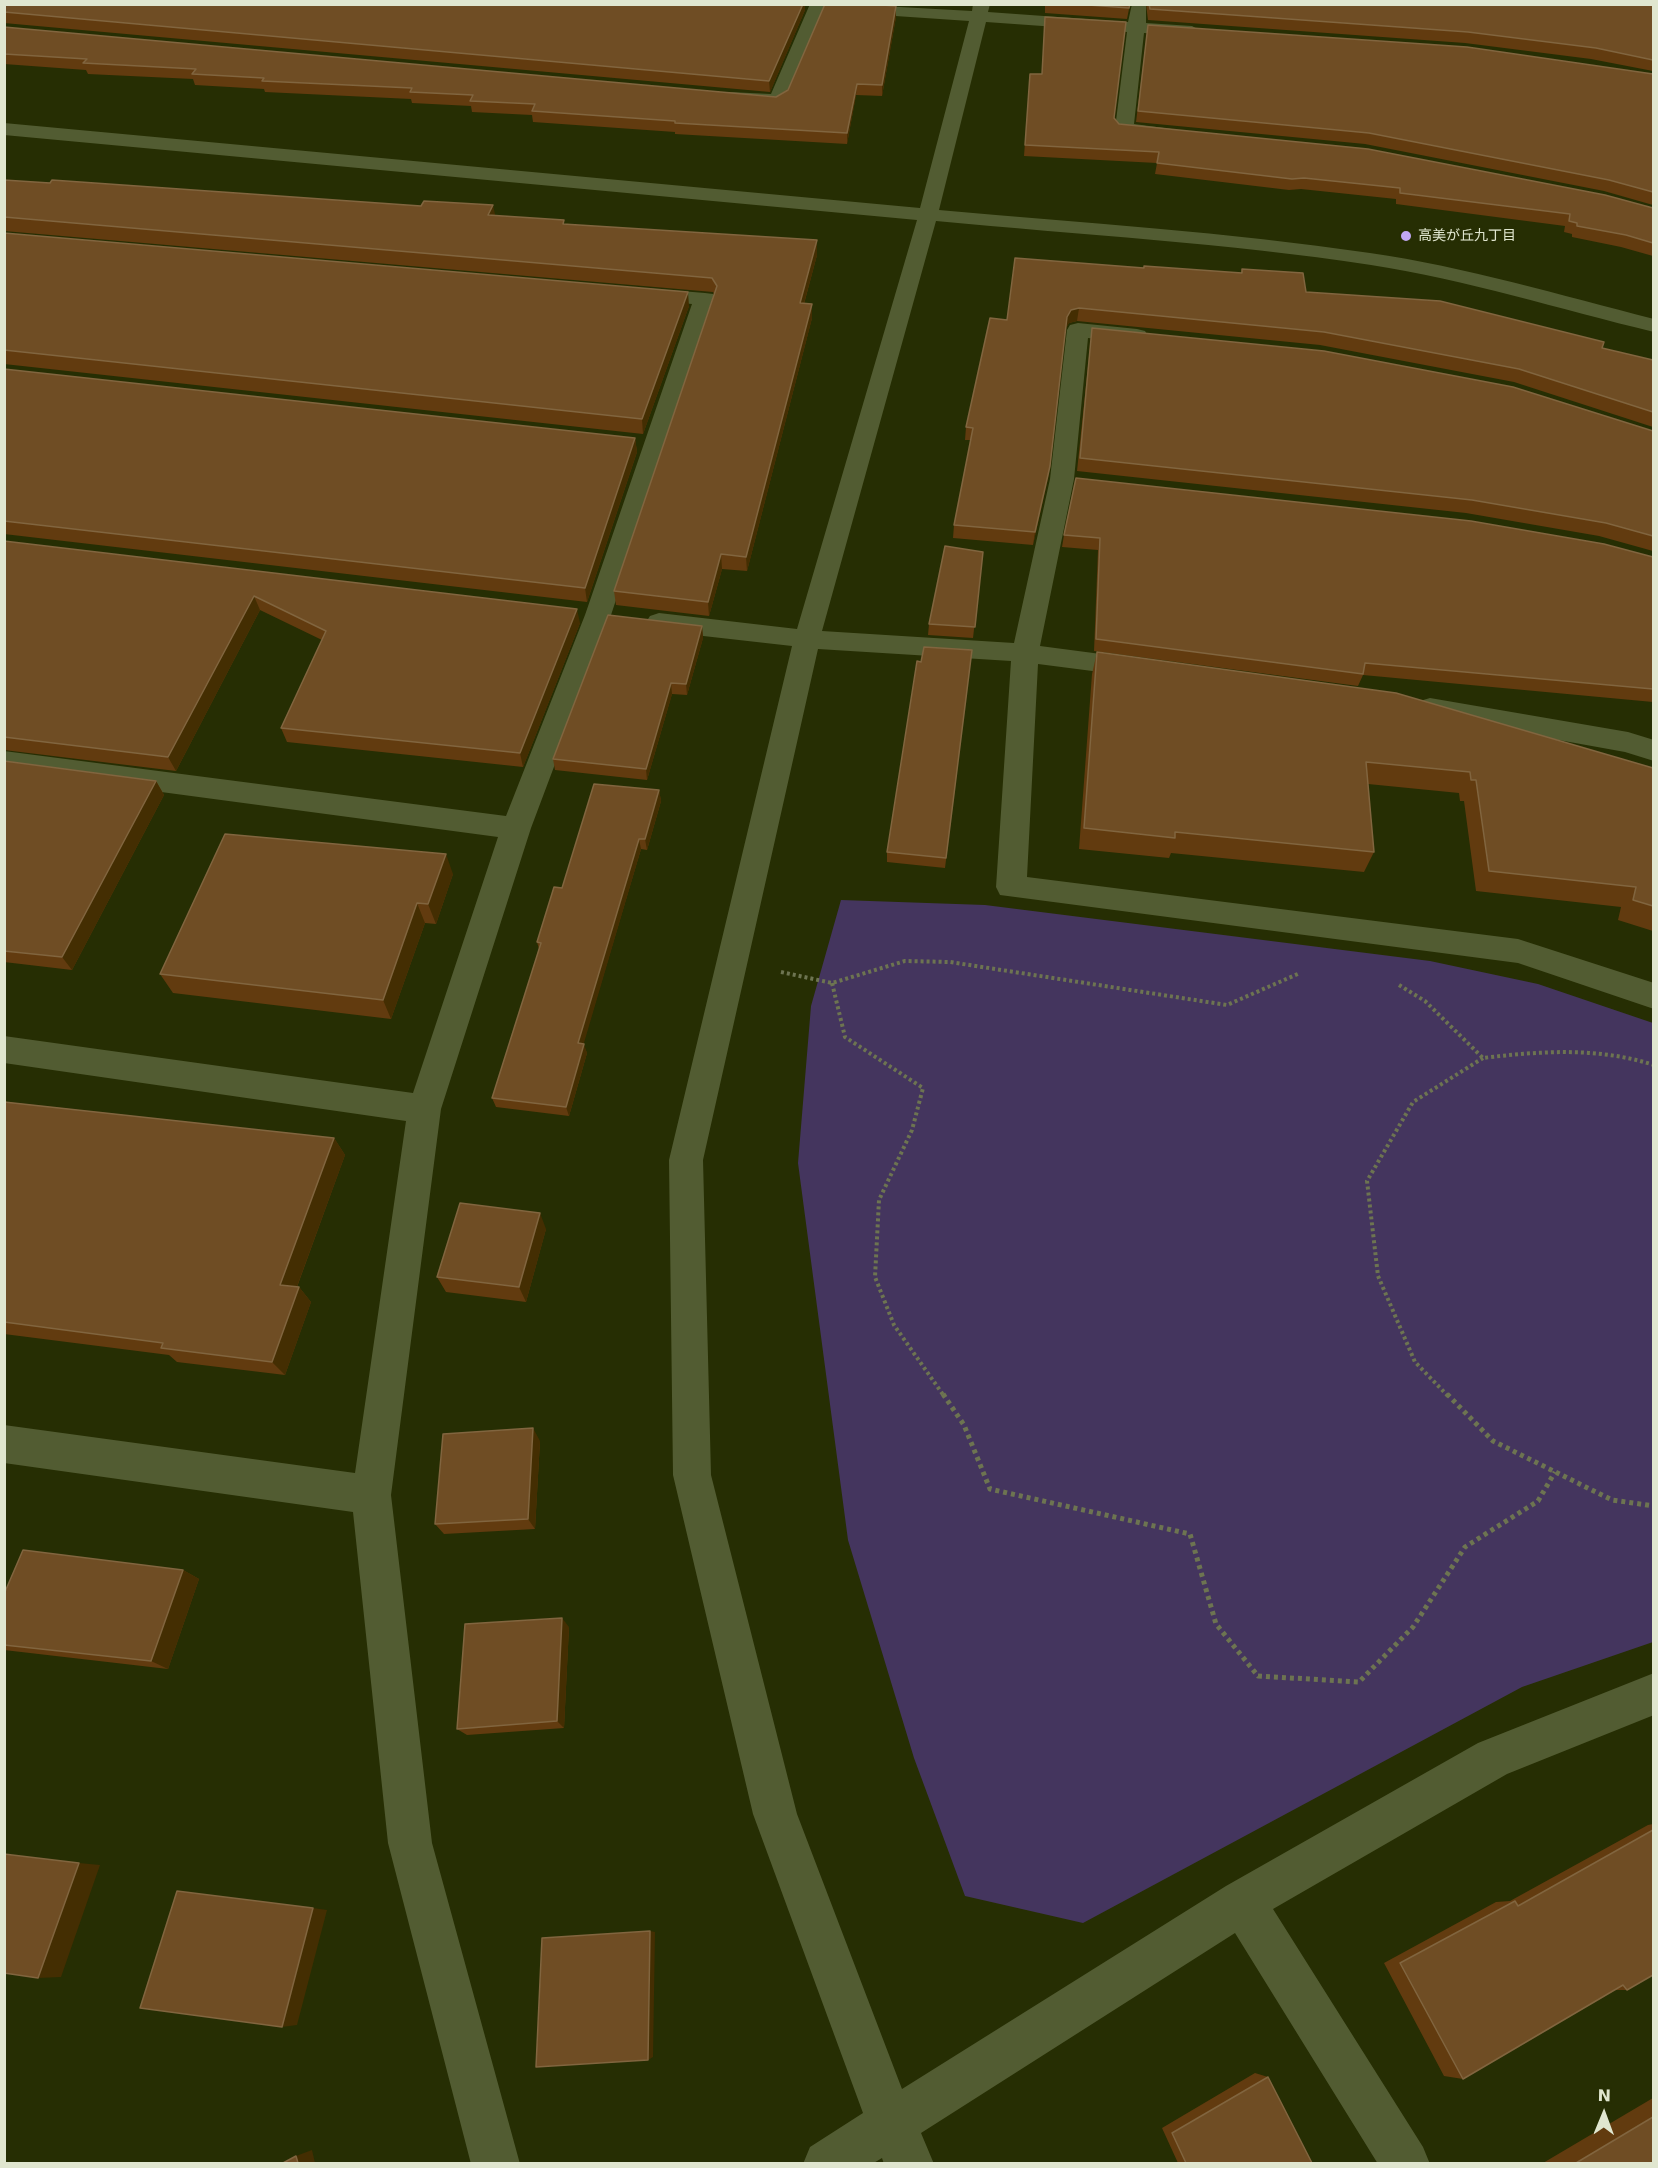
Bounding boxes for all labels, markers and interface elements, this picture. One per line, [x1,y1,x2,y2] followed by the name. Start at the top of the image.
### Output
[1418,228,1516,244] place label: 高美が丘九丁目
[1399,229,1413,243] marker: 高美が丘九丁目
[1574,2084,1634,2144] north arrow
[1597,2086,1611,2105] text: N

